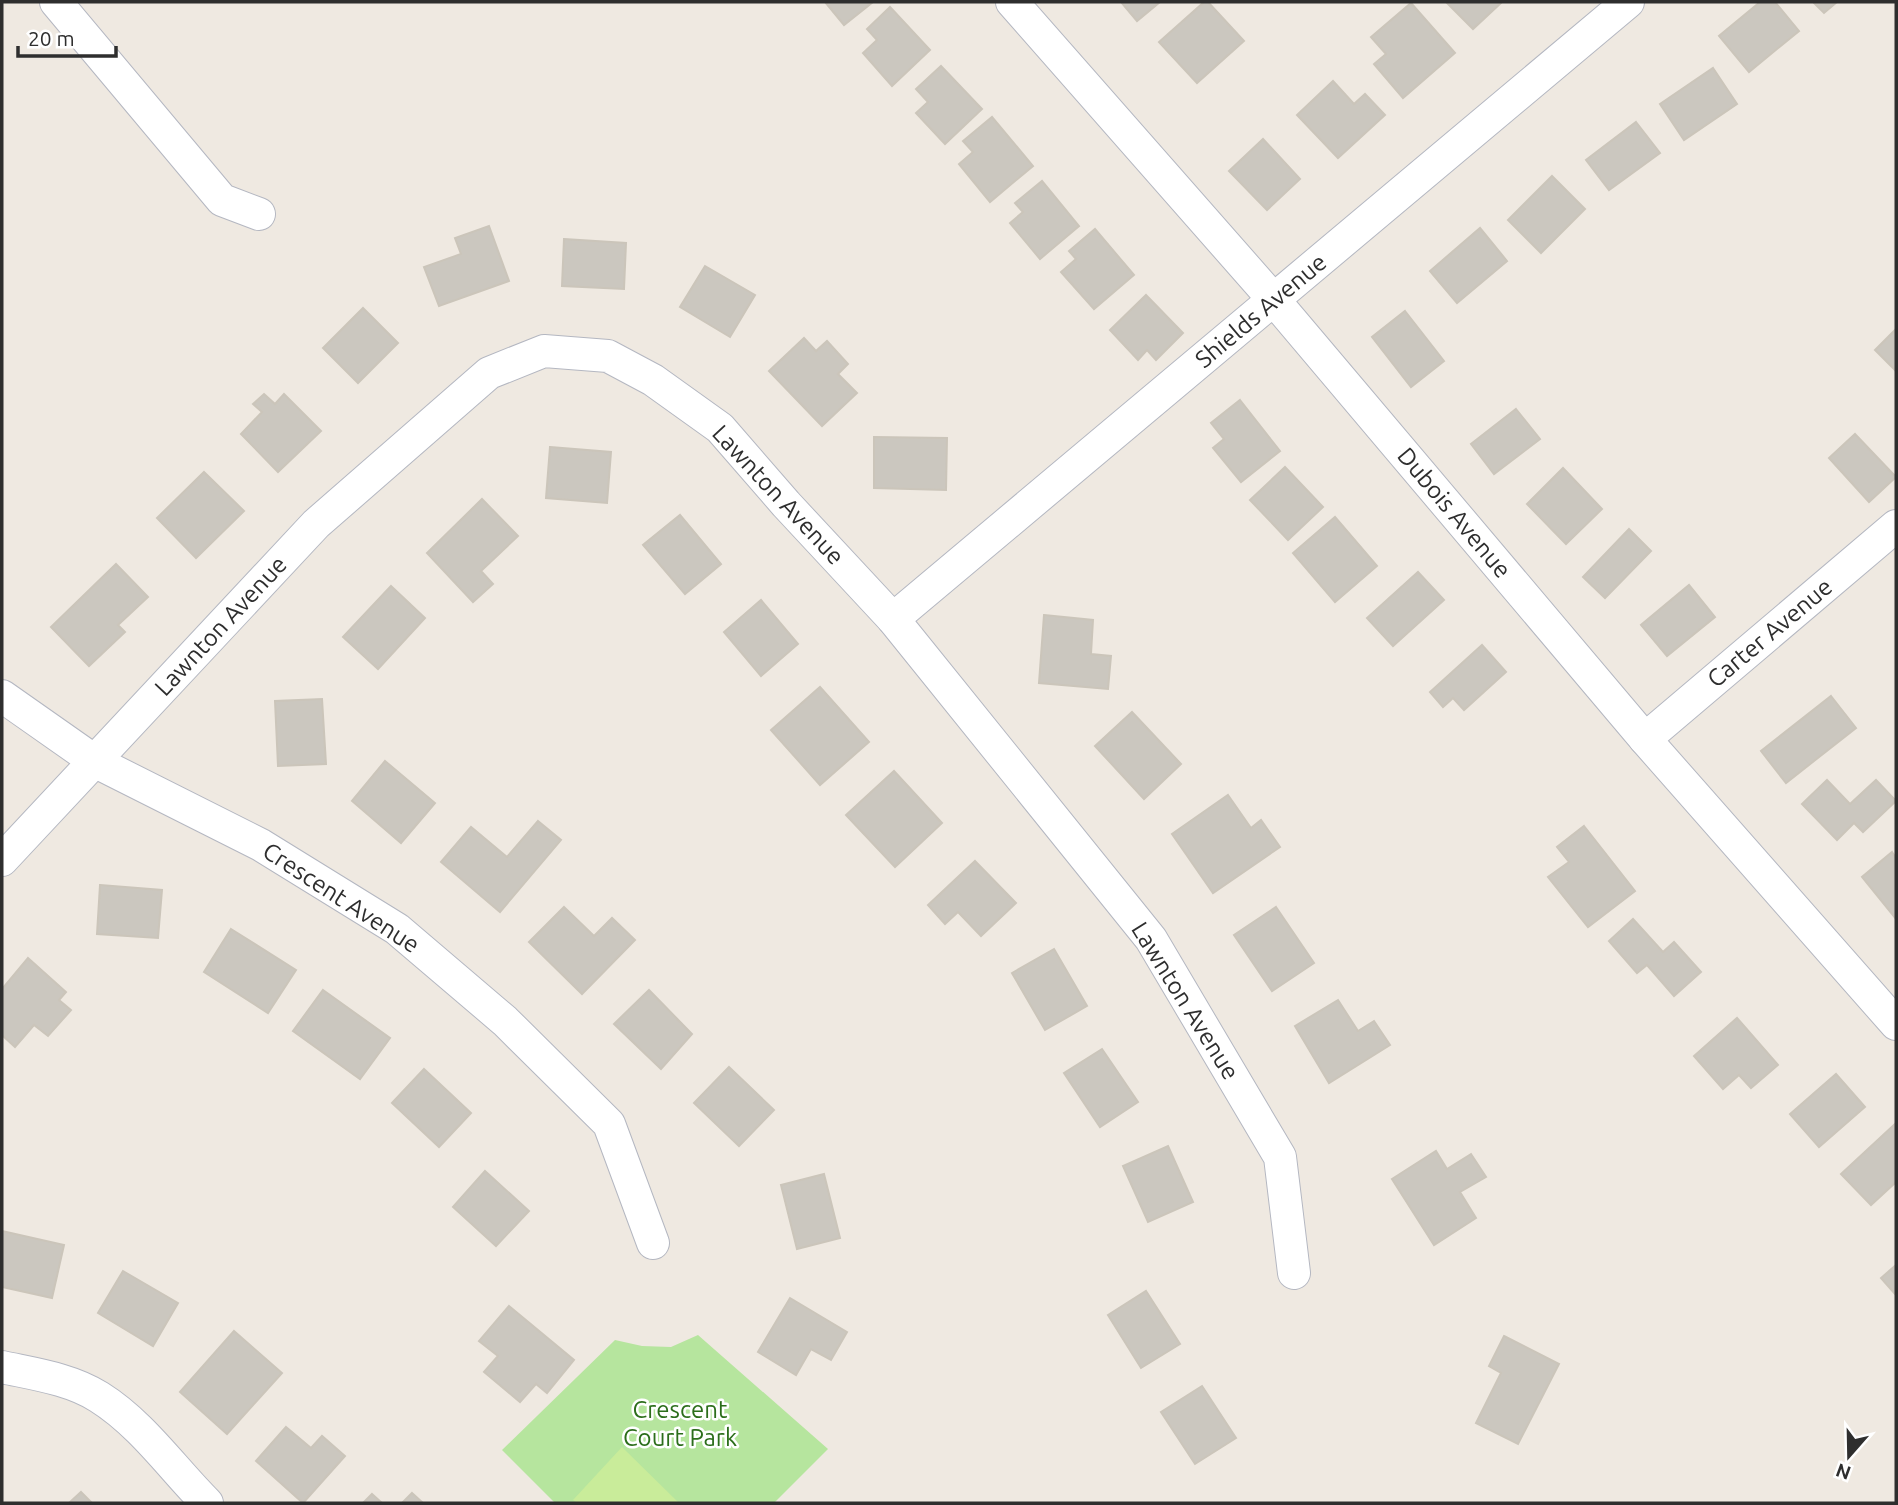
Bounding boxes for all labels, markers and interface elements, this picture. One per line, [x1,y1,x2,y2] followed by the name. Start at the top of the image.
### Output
[18,14,116,58] scale bar
[28,26,75,50] text: 20 m
[1190,248,1332,373] street label: Shields Avenue
[707,419,850,570] street label: Lawnton Avenue
[1392,442,1517,583] street label: Dubois Avenue
[149,550,292,701] street label: Lawnton Avenue
[1702,573,1837,693] street label: Carter Avenue
[258,837,425,958] street label: Crescent Avenue
[1126,917,1245,1084] street label: Lawnton Avenue
[623,1396,737,1451] park label: Crescent Court Park
[1814,1421,1884,1491] north arrow
[1833,1459,1854,1485] text: N

